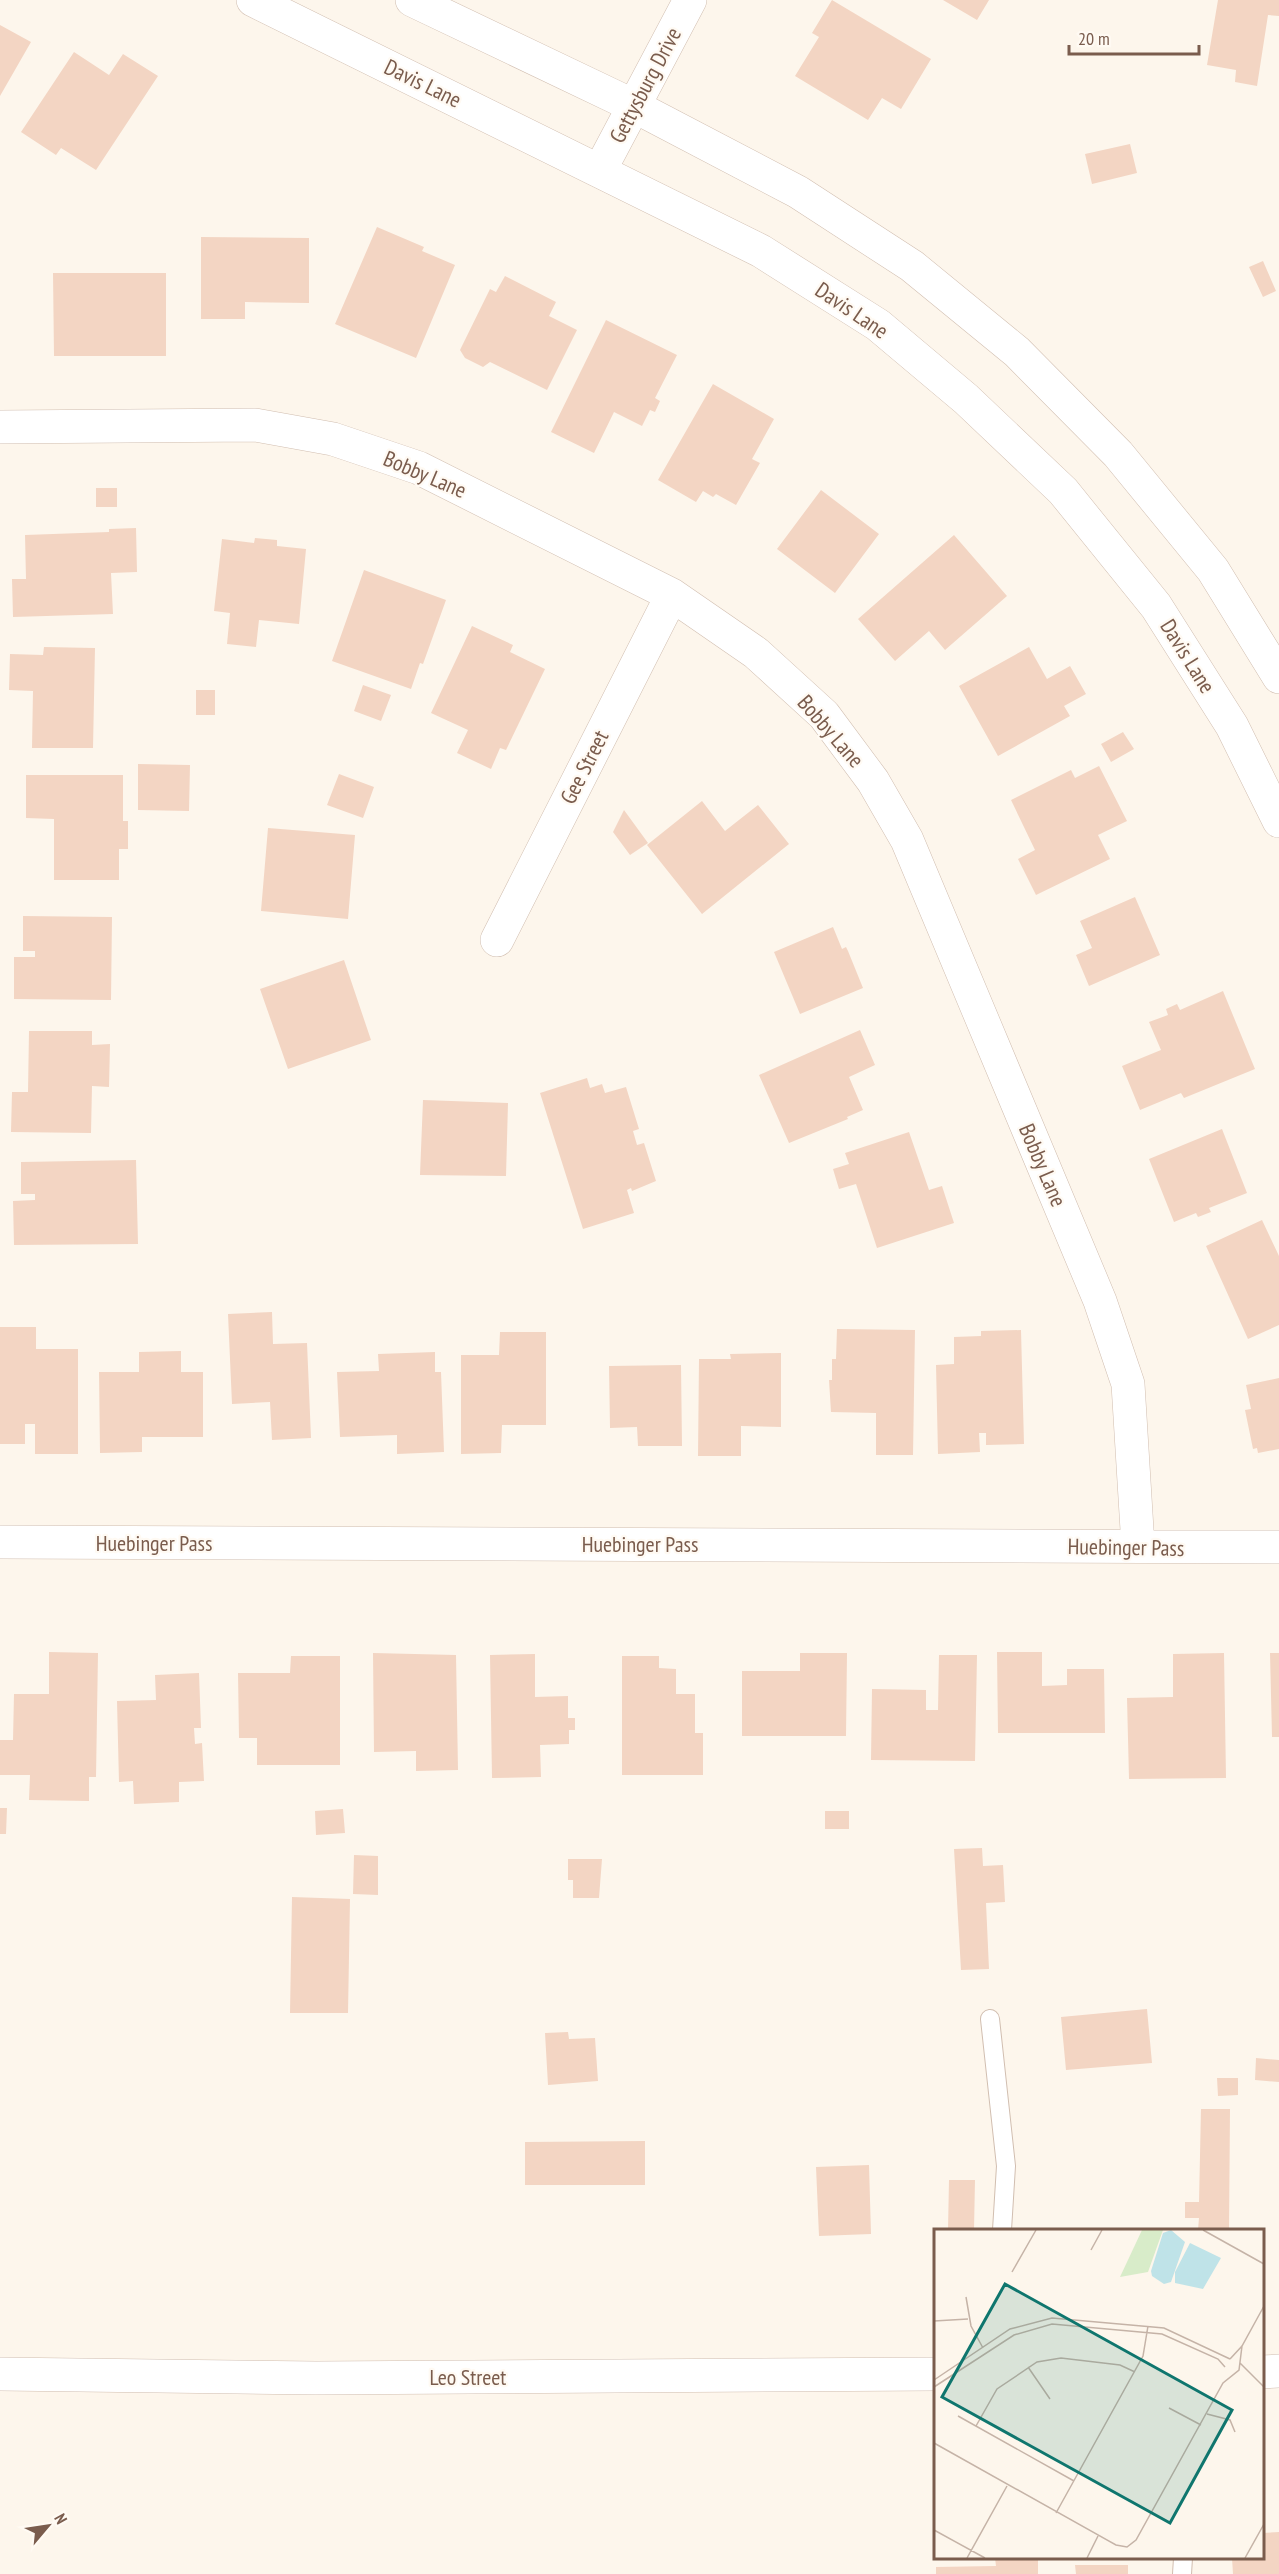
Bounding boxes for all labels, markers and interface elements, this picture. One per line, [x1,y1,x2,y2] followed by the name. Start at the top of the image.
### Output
[1069,18,1200,56] scale bar
[603,22,687,148] street label: Gettysburg Drive
[1078,27,1110,50] text: 20 m
[380,52,466,114] street label: Davis Lane
[810,275,894,345] street label: Davis Lane
[379,444,471,504] street label: Bobby Lane
[1154,614,1222,698] street label: Davis Lane
[792,689,870,773] street label: Bobby Lane
[554,725,614,809] street label: Gee Street
[1013,1119,1073,1211] street label: Bobby Lane
[96,1529,212,1557] street label: Huebinger Pass
[582,1530,698,1558] street label: Huebinger Pass
[1067,1532,1185,1562] street label: Huebinger Pass
[934,2229,1264,2559] inset map
[430,2363,506,2391] street label: Leo Street
[18,2496,78,2556] north arrow
[50,2510,72,2527] text: N

